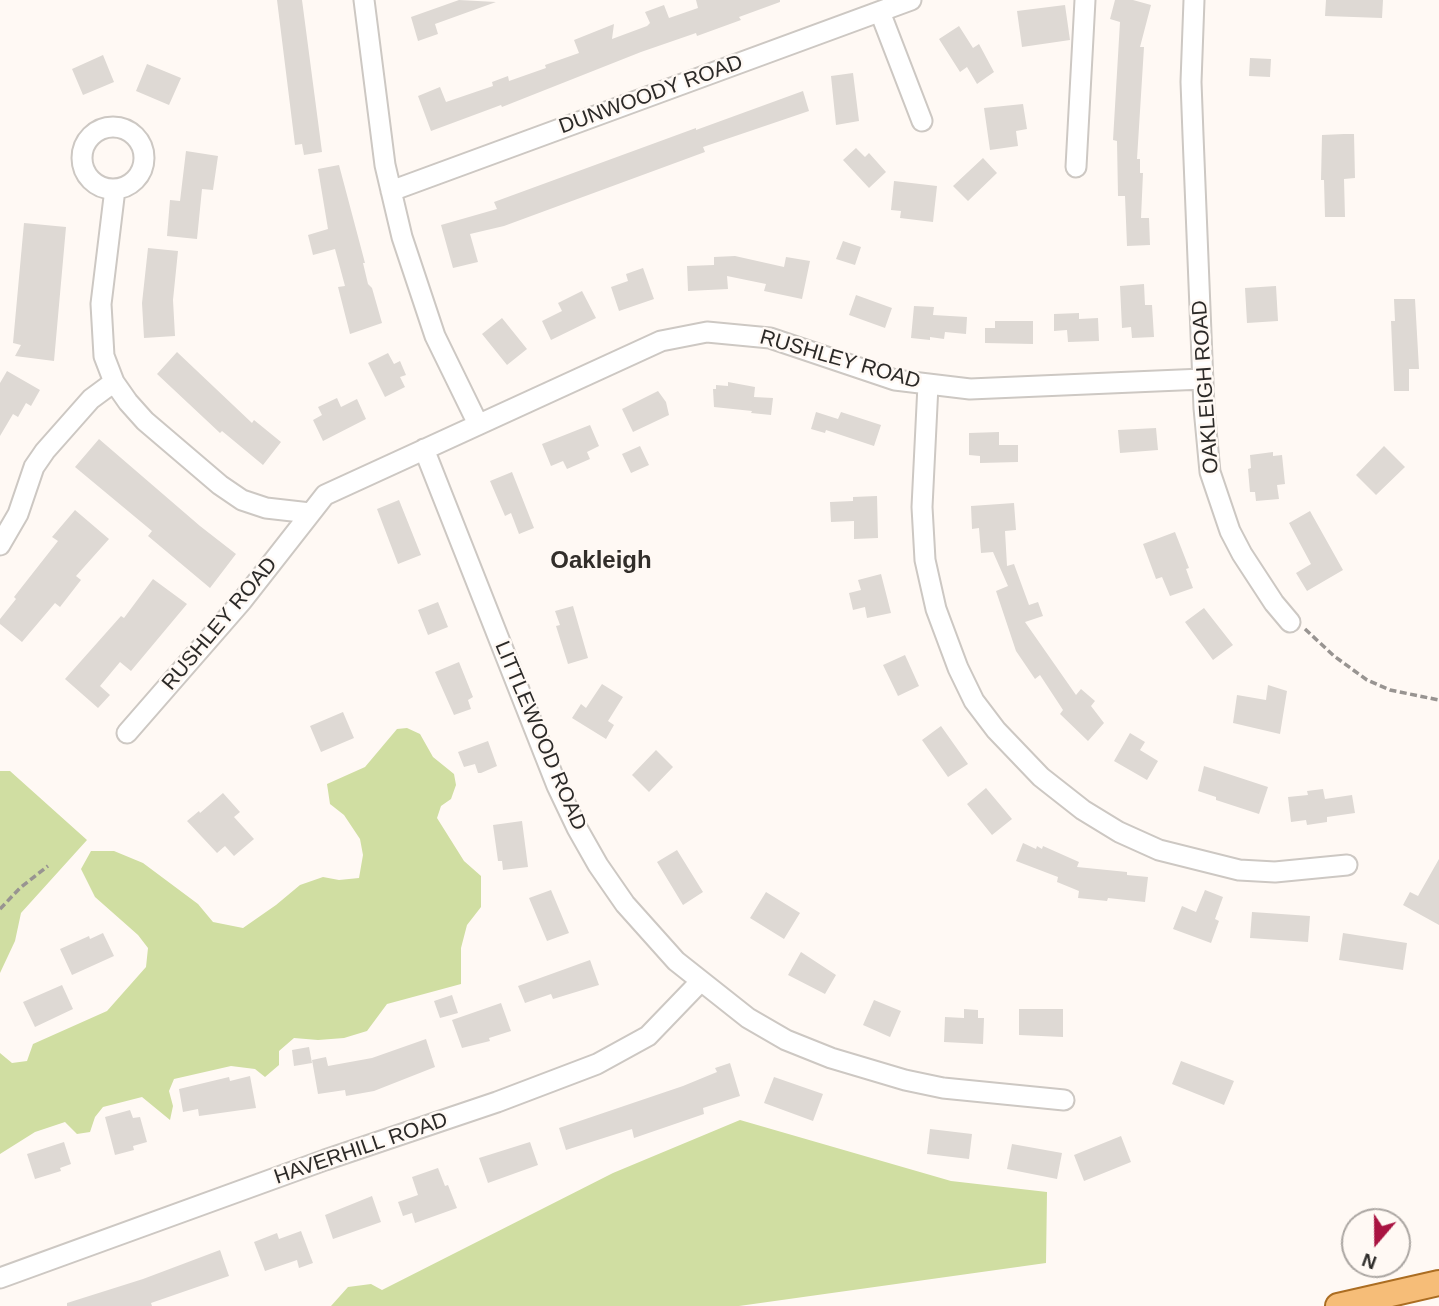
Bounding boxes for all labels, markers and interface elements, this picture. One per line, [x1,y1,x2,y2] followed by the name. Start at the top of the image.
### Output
[556,50,746,140] street label: DUNWOODY ROAD
[1187,299,1225,475] street label: OAKLEIGH ROAD
[757,325,923,395] street label: RUSHLEY ROAD
[550,547,652,575] district label: Oakleigh
[157,552,283,696] street label: RUSHLEY ROAD
[489,638,591,834] street label: LITTLEWOOD ROAD
[271,1108,451,1190] street label: HAVERHILL ROAD
[1341,1208,1411,1278] north arrow
[1359,1249,1379,1274] text: N

